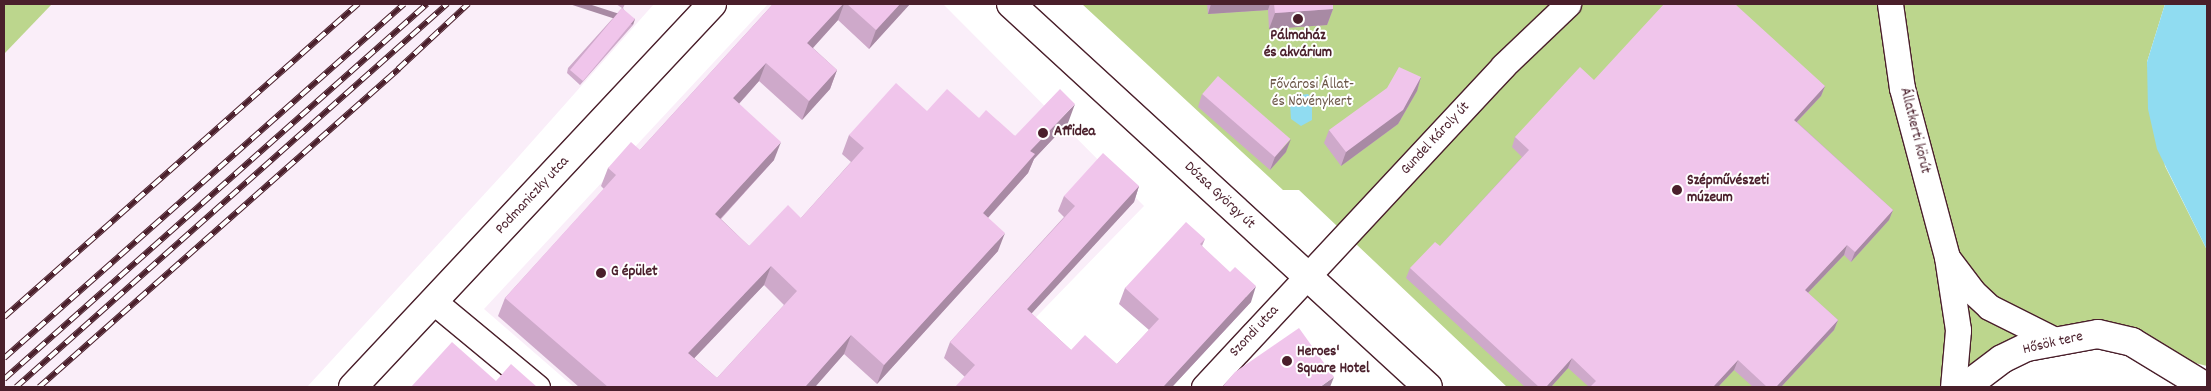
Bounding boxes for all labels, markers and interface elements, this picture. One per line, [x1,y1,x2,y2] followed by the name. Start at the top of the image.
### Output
[1292,13,1304,25] marker: Pálmaház és akvárium
[1264,27,1332,62] place label: Pálmaház és akvárium
[1270,76,1354,111] park label: Fővárosi Állat- és Növénykert
[1895,86,1933,176] street label: Állatkerti körút
[1398,99,1474,179] street label: Gundel Károly út
[1054,124,1095,142] place label: Affidea
[1036,126,1050,140] marker: Affidea
[492,153,574,239] street label: Podmaniczky utca
[1180,158,1258,234] street label: Dózsa György út
[1687,172,1769,207] place label: Szépművészeti múzeum
[1671,184,1683,196] marker: Szépművészeti múzeum
[611,264,658,282] place label: G épület
[595,267,607,279] marker: G épület
[1227,302,1283,362] street label: Szondi utca
[2021,328,2085,360] street label: Hősök tere
[1297,343,1369,378] place label: Heroes' Square Hotel
[1281,355,1293,367] marker: Heroes' Square Hotel

